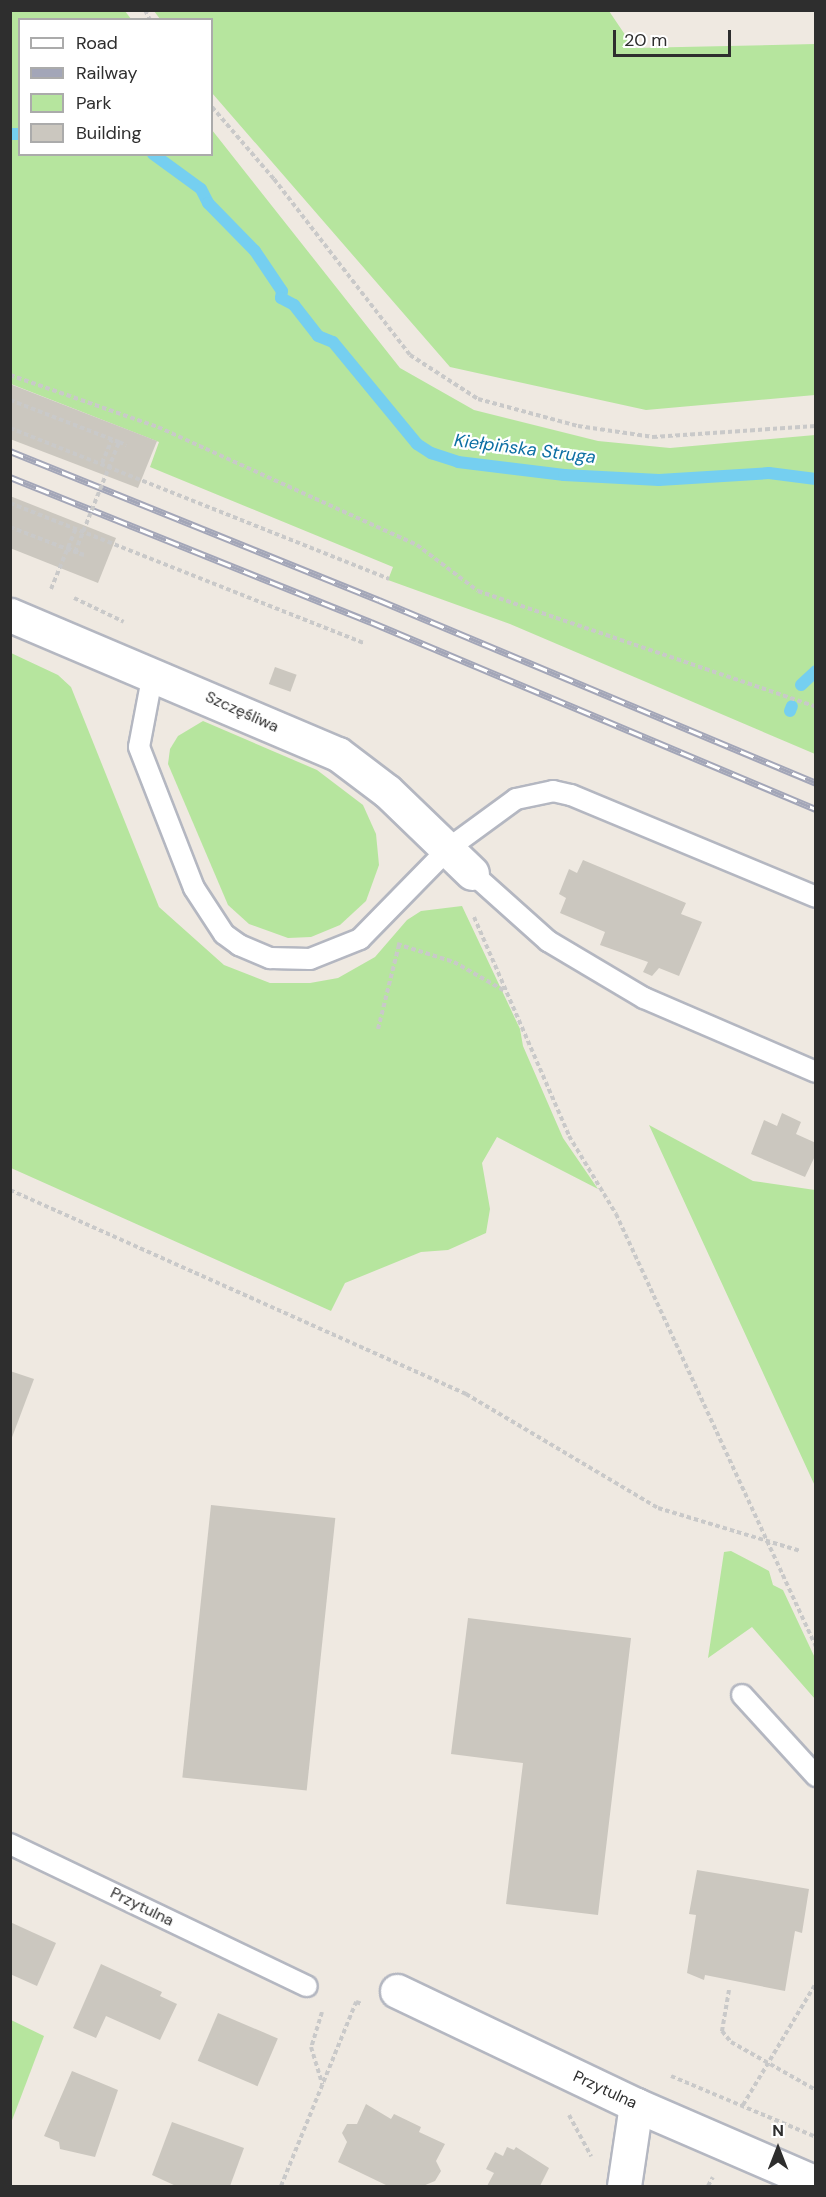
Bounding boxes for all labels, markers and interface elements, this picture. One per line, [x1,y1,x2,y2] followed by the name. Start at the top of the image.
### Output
[18,18,213,156] legend
[616,18,734,56] scale bar
[624,28,667,52] text: 20 m
[76,31,118,55] text: Road
[76,61,138,85] text: Railway
[76,91,112,115] text: Park
[76,121,141,145] text: Building
[453,430,597,468] water label: Kiełpińska Struga
[202,687,282,737] street label: Szczęśliwa
[107,1883,177,1931] street label: Przytulna
[570,2067,640,2113] street label: Przytulna
[748,2119,808,2179] north arrow
[772,2120,784,2141] text: N

